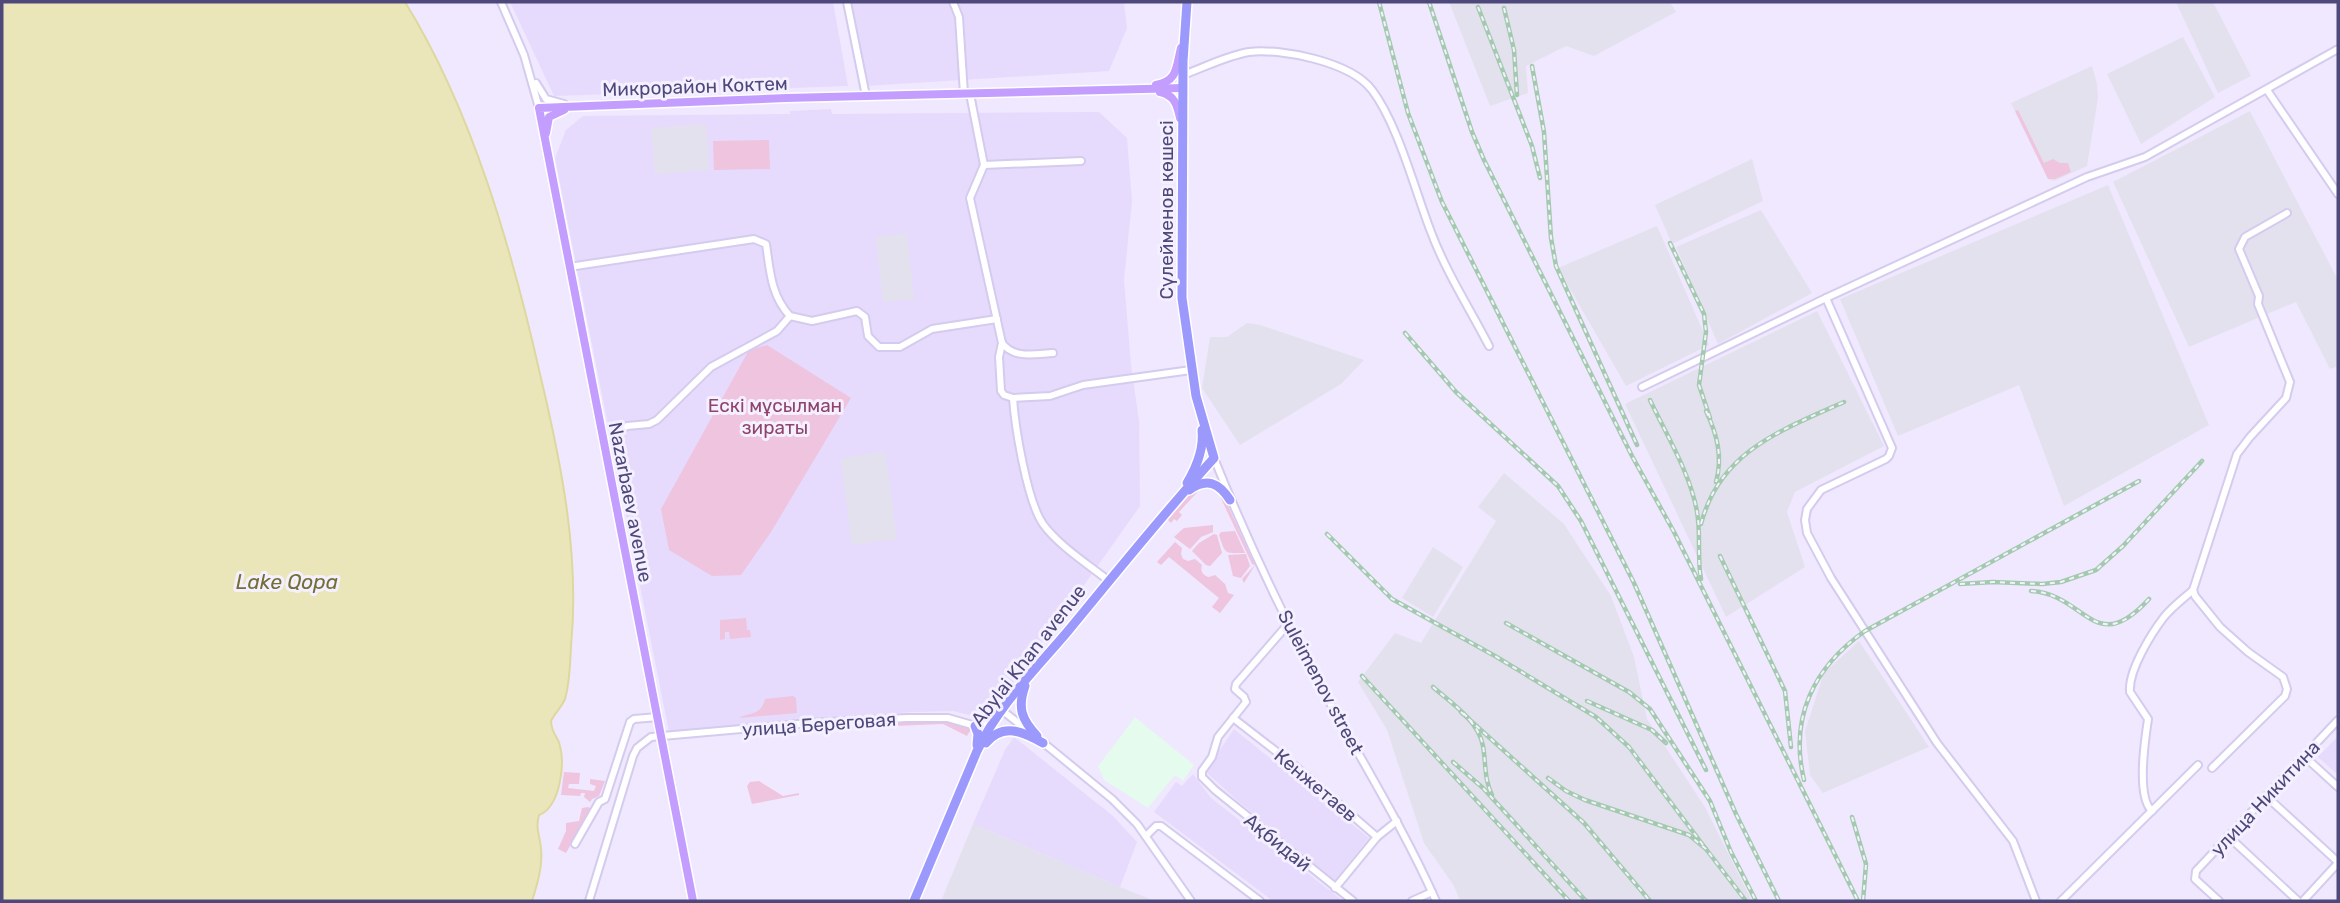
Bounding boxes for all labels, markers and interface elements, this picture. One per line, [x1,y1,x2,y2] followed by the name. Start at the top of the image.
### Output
[602,72,788,101] street label: Микрорайон Коктем
[1155,120,1178,300] street label: Сүлейменов көшесі
[708,394,842,439] park label: Ескі мұсылман зираты
[604,420,657,584] street label: Nazarbaev avenue
[236,569,338,594] water label: Lake Qopa
[966,580,1091,730] street label: Abylai Khan avenue
[1273,606,1369,759] street label: Suleimenov street
[741,708,897,741] street label: улица Береговая
[2206,736,2325,861] street label: улица Никитина
[1270,744,1362,827] street label: Кенжетаев
[1240,808,1316,876] street label: Ақбидай

